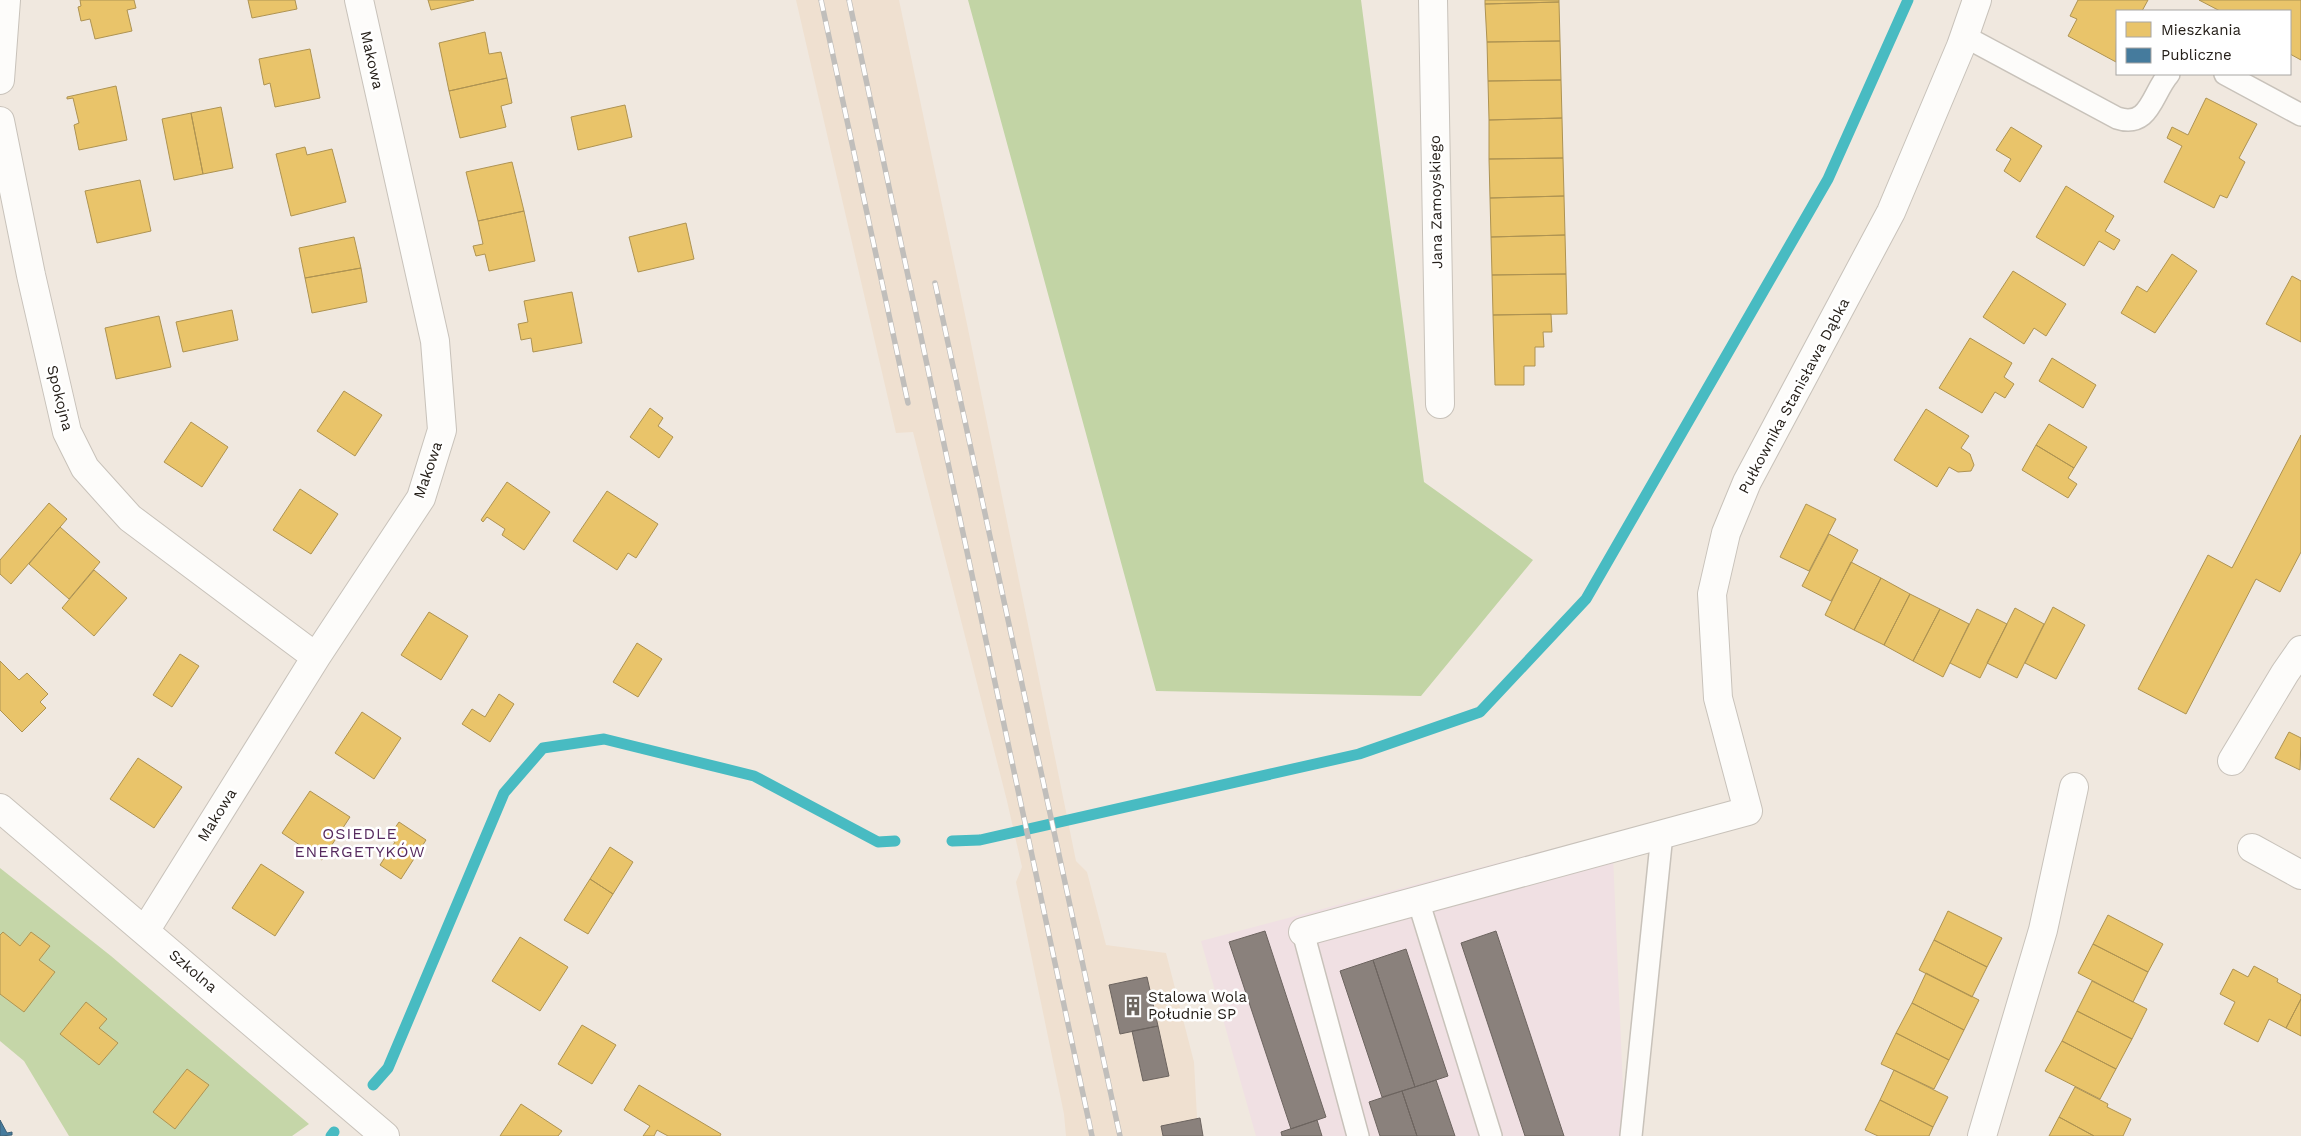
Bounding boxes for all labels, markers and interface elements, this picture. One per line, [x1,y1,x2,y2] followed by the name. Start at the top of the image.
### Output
[2116,10,2291,75] legend
[2161,21,2241,39] text: Mieszkania
[357,29,388,91] street label: Makowa
[2161,46,2232,64] text: Publiczne
[1426,135,1446,269] street label: Jana Zamoyskiego
[1735,295,1854,497] street label: Pułkownika Stanisława Dąbka
[43,363,77,433] street label: Spokojna
[410,439,446,501] street label: Makowa
[194,785,241,845] street label: Makowa
[294,824,426,861] district label: OSIEDLE ENERGETYKÓW
[165,946,221,997] street label: Szkolna
[1148,988,1248,1023] place label: Stalowa Wola Południe SP
[1122,995,1144,1017] building icon: Stalowa Wola Południe SP

